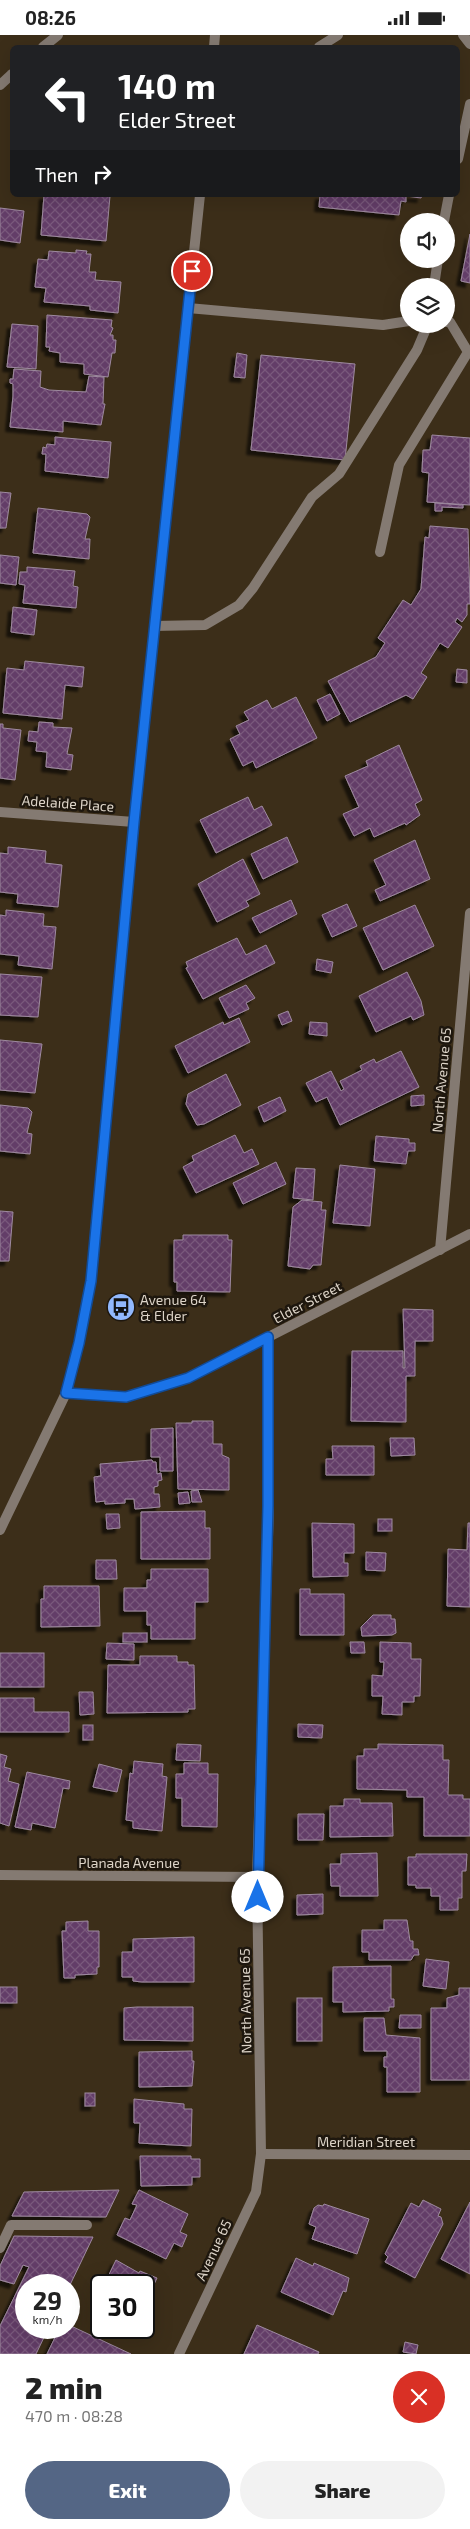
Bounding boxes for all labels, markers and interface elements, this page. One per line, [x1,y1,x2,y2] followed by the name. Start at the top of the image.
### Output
[25,6,76,29] text: 08:26
[118,64,216,106] text: 140 m
[35,65,100,130] icon: left
[118,106,236,132] text: Elder Street
[88,160,116,188] icon: right
[35,163,78,186] text: Then
[400,213,455,333] map controls
[400,213,455,268] button: sound
[171,250,213,292] pin
[178,257,206,285] icon: arrive
[400,278,455,333] button: layers
[21,791,115,815] street label: Adelaide Place
[428,1027,454,1133] street label: North Avenue 65
[270,1277,344,1327] street label: Elder Street
[140,1291,207,1324] place label: Avenue 64 & Elder
[106,1292,136,1322] bus stop icon: Avenue 64 & Elder
[78,1854,180,1871] street label: Planada Avenue
[231,1870,283,1922] position arrow
[236,1948,254,2054] street label: North Avenue 65
[317,2133,415,2150] street label: Meridian Street
[191,2217,235,2283] street label: Avenue 65
[90,2274,155,2339] speed limit sign: 30
[33,2285,62,2315] text: 29
[33,2312,62,2326] text: km/h
[25,2369,103,2405] text: 2 min
[393,2371,445,2423] button: close
[25,2406,123,2425] text: 470 m · 08:28
[25,2461,230,2519] button: Exit
[240,2461,445,2519] button: Share

